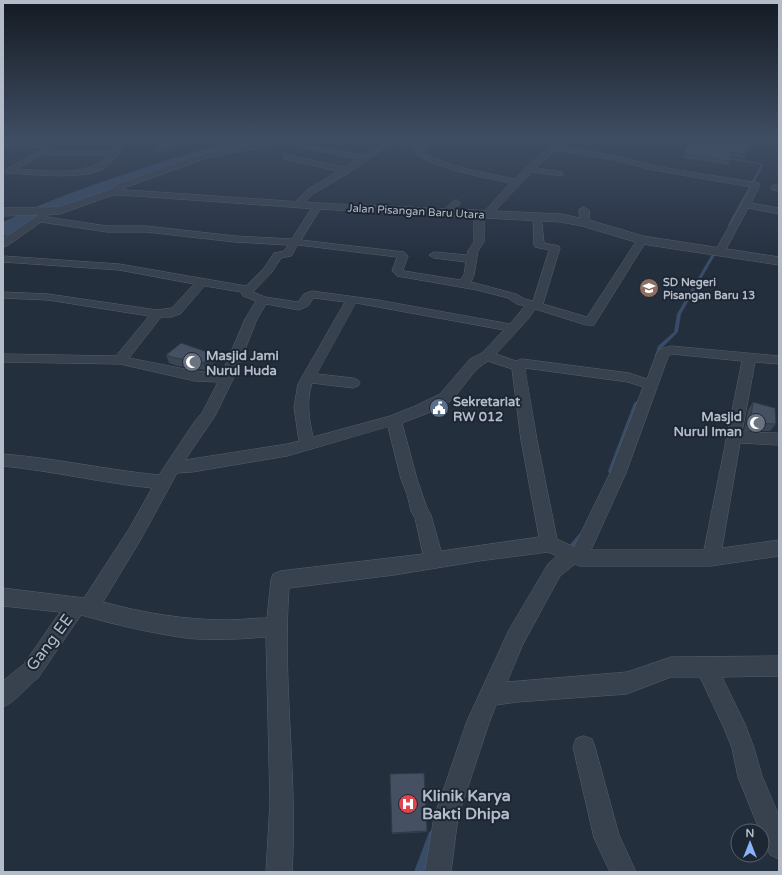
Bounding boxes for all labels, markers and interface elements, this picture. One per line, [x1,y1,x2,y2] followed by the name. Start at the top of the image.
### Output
[347,201,485,222] street label: Jalan Pisangan Baru Utara
[663,276,755,303] place label: SD Negeri Pisangan Baru 13
[638,277,660,299] school or university icon: SD Negeri Pisangan Baru 13
[206,348,279,379] place label: Masjid Jami Nurul Huda
[181,351,203,373] mosque icon: Masjid Jami Nurul Huda
[453,394,520,425] place label: Sekretariat RW 012
[428,397,450,419] public building icon: Sekretariat RW 012
[674,409,742,440] place label: Masjid Nurul Iman
[745,412,767,434] mosque icon: Masjid Nurul Iman
[22,610,78,675] street label: Gang EE
[422,786,511,824] place label: Klinik Karya Bakti Dhipa
[397,793,419,815] hospital icon: Klinik Karya Bakti Dhipa
[730,823,770,863] north arrow
[746,827,754,840] text: N

